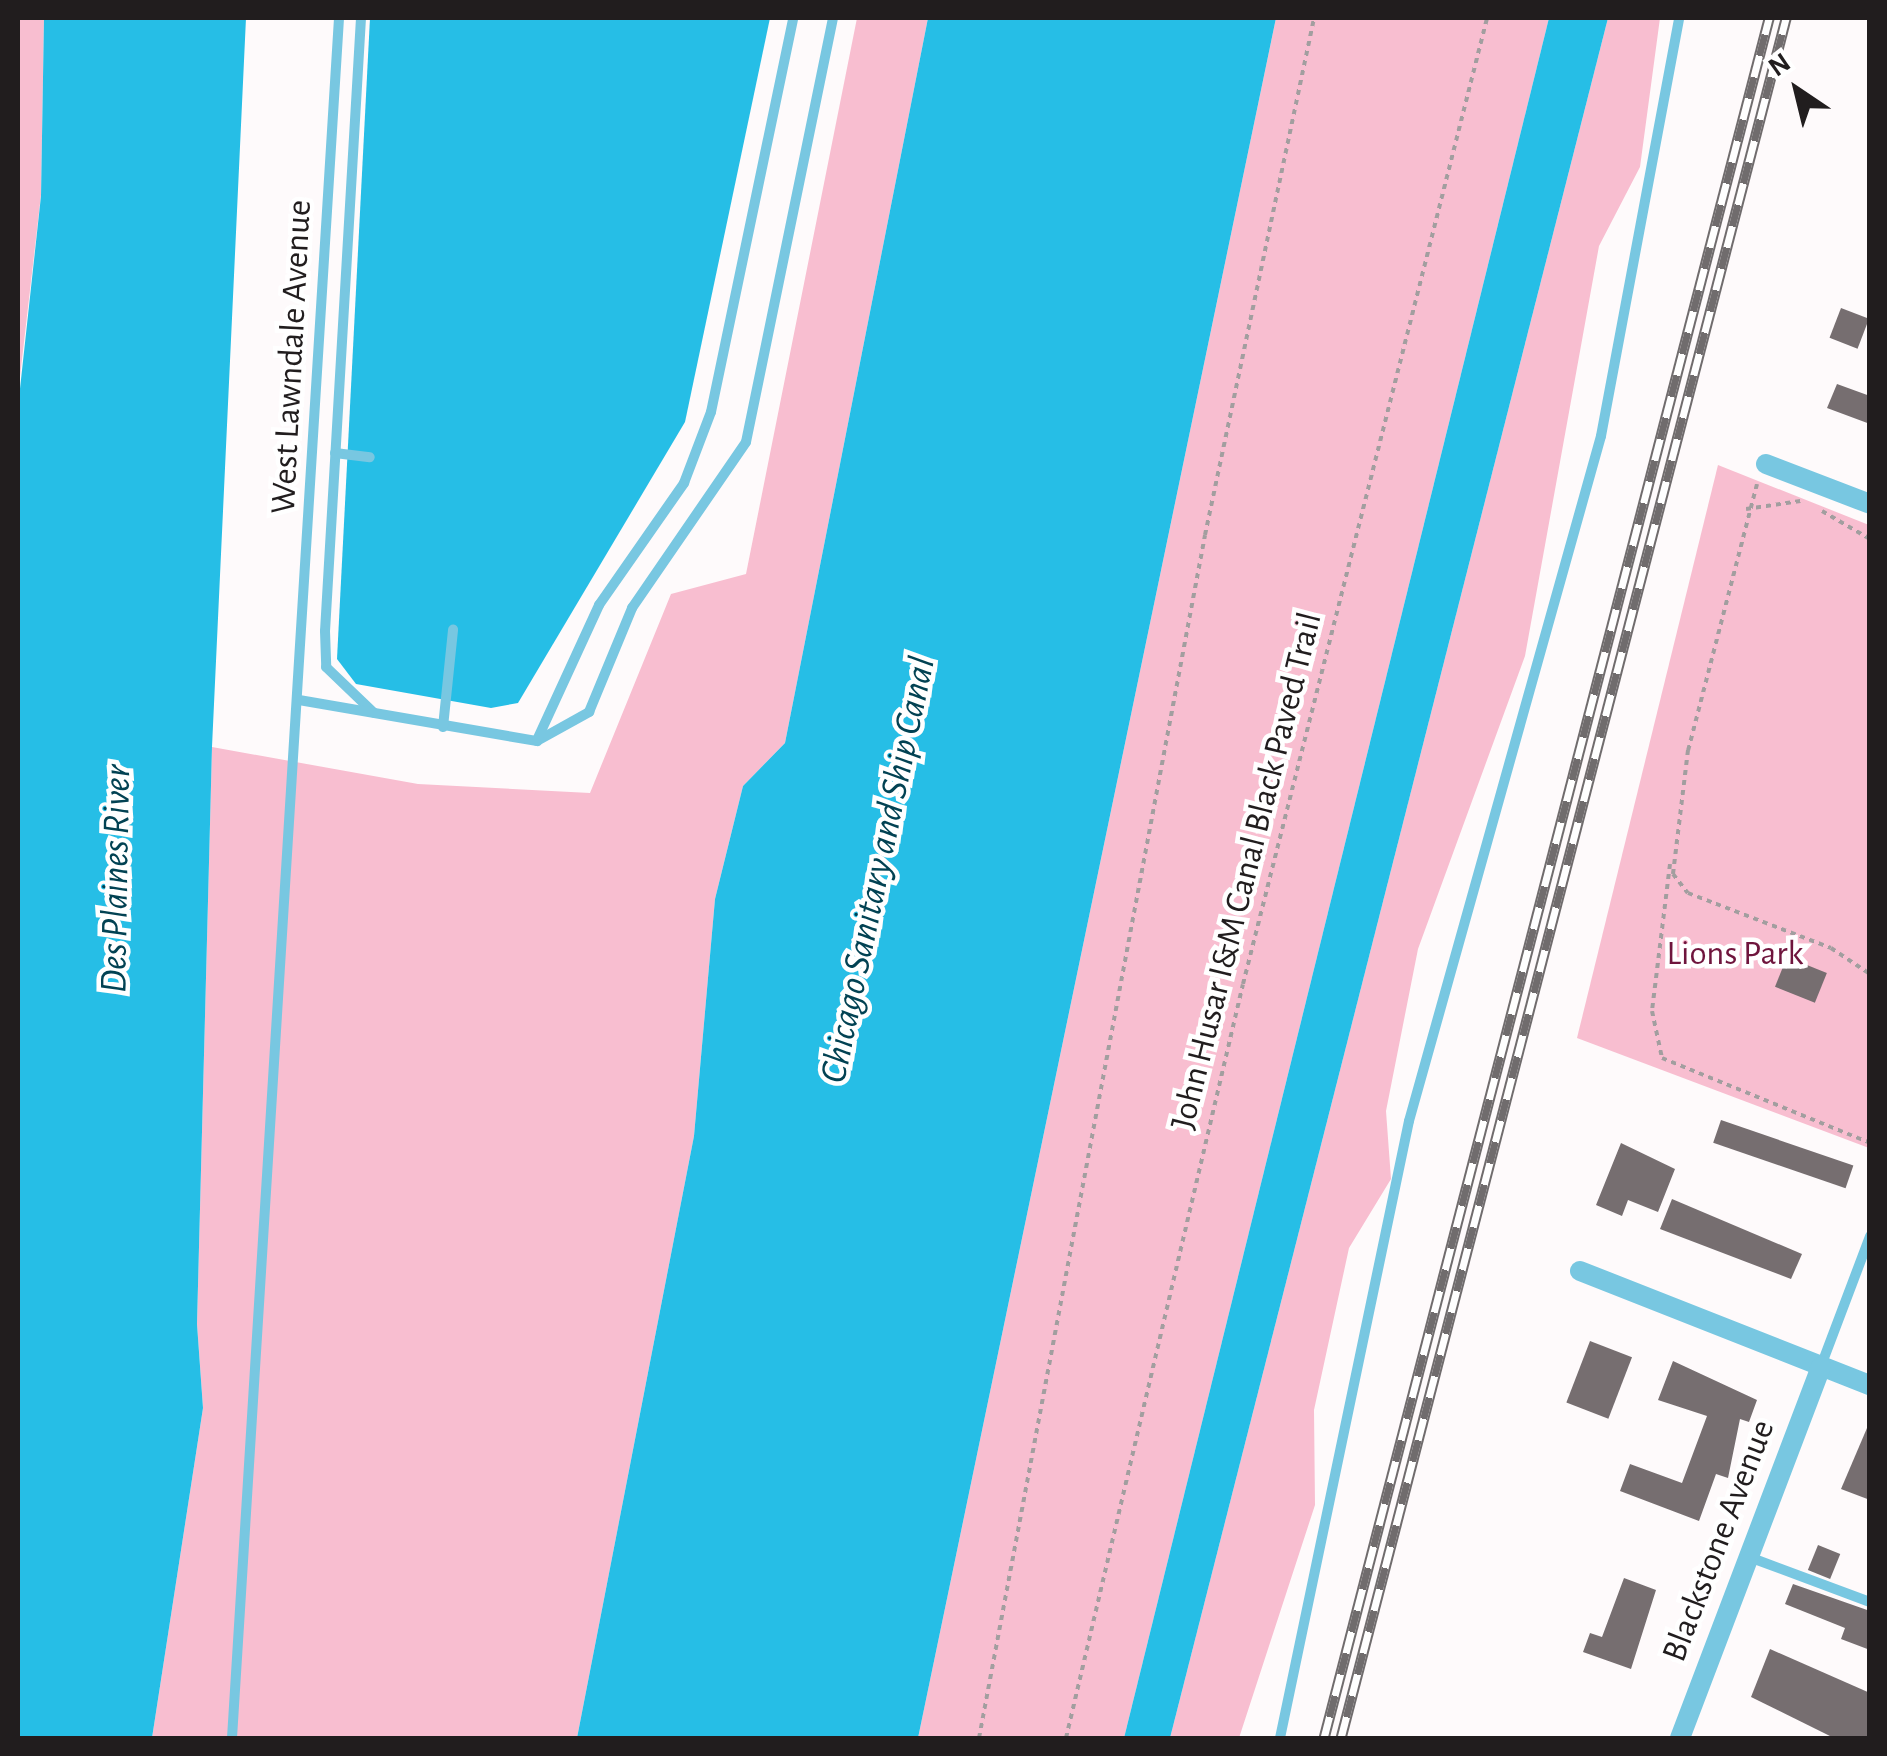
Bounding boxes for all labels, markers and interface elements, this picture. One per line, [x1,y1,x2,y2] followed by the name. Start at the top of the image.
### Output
[1747,40,1847,140] north arrow
[1764,48,1796,82] text: N
[263,199,321,515] street label: West Lawndale Avenue
[1162,608,1332,1134] street label: John Husar I&M Canal Black Paved Trail
[811,653,947,1087] water label: Chicago Sanitary and Ship Canal
[92,764,142,994] water label: Des Plaines River
[1666,933,1804,975] park label: Lions Park
[1654,1414,1784,1668] street label: Blackstone Avenue

